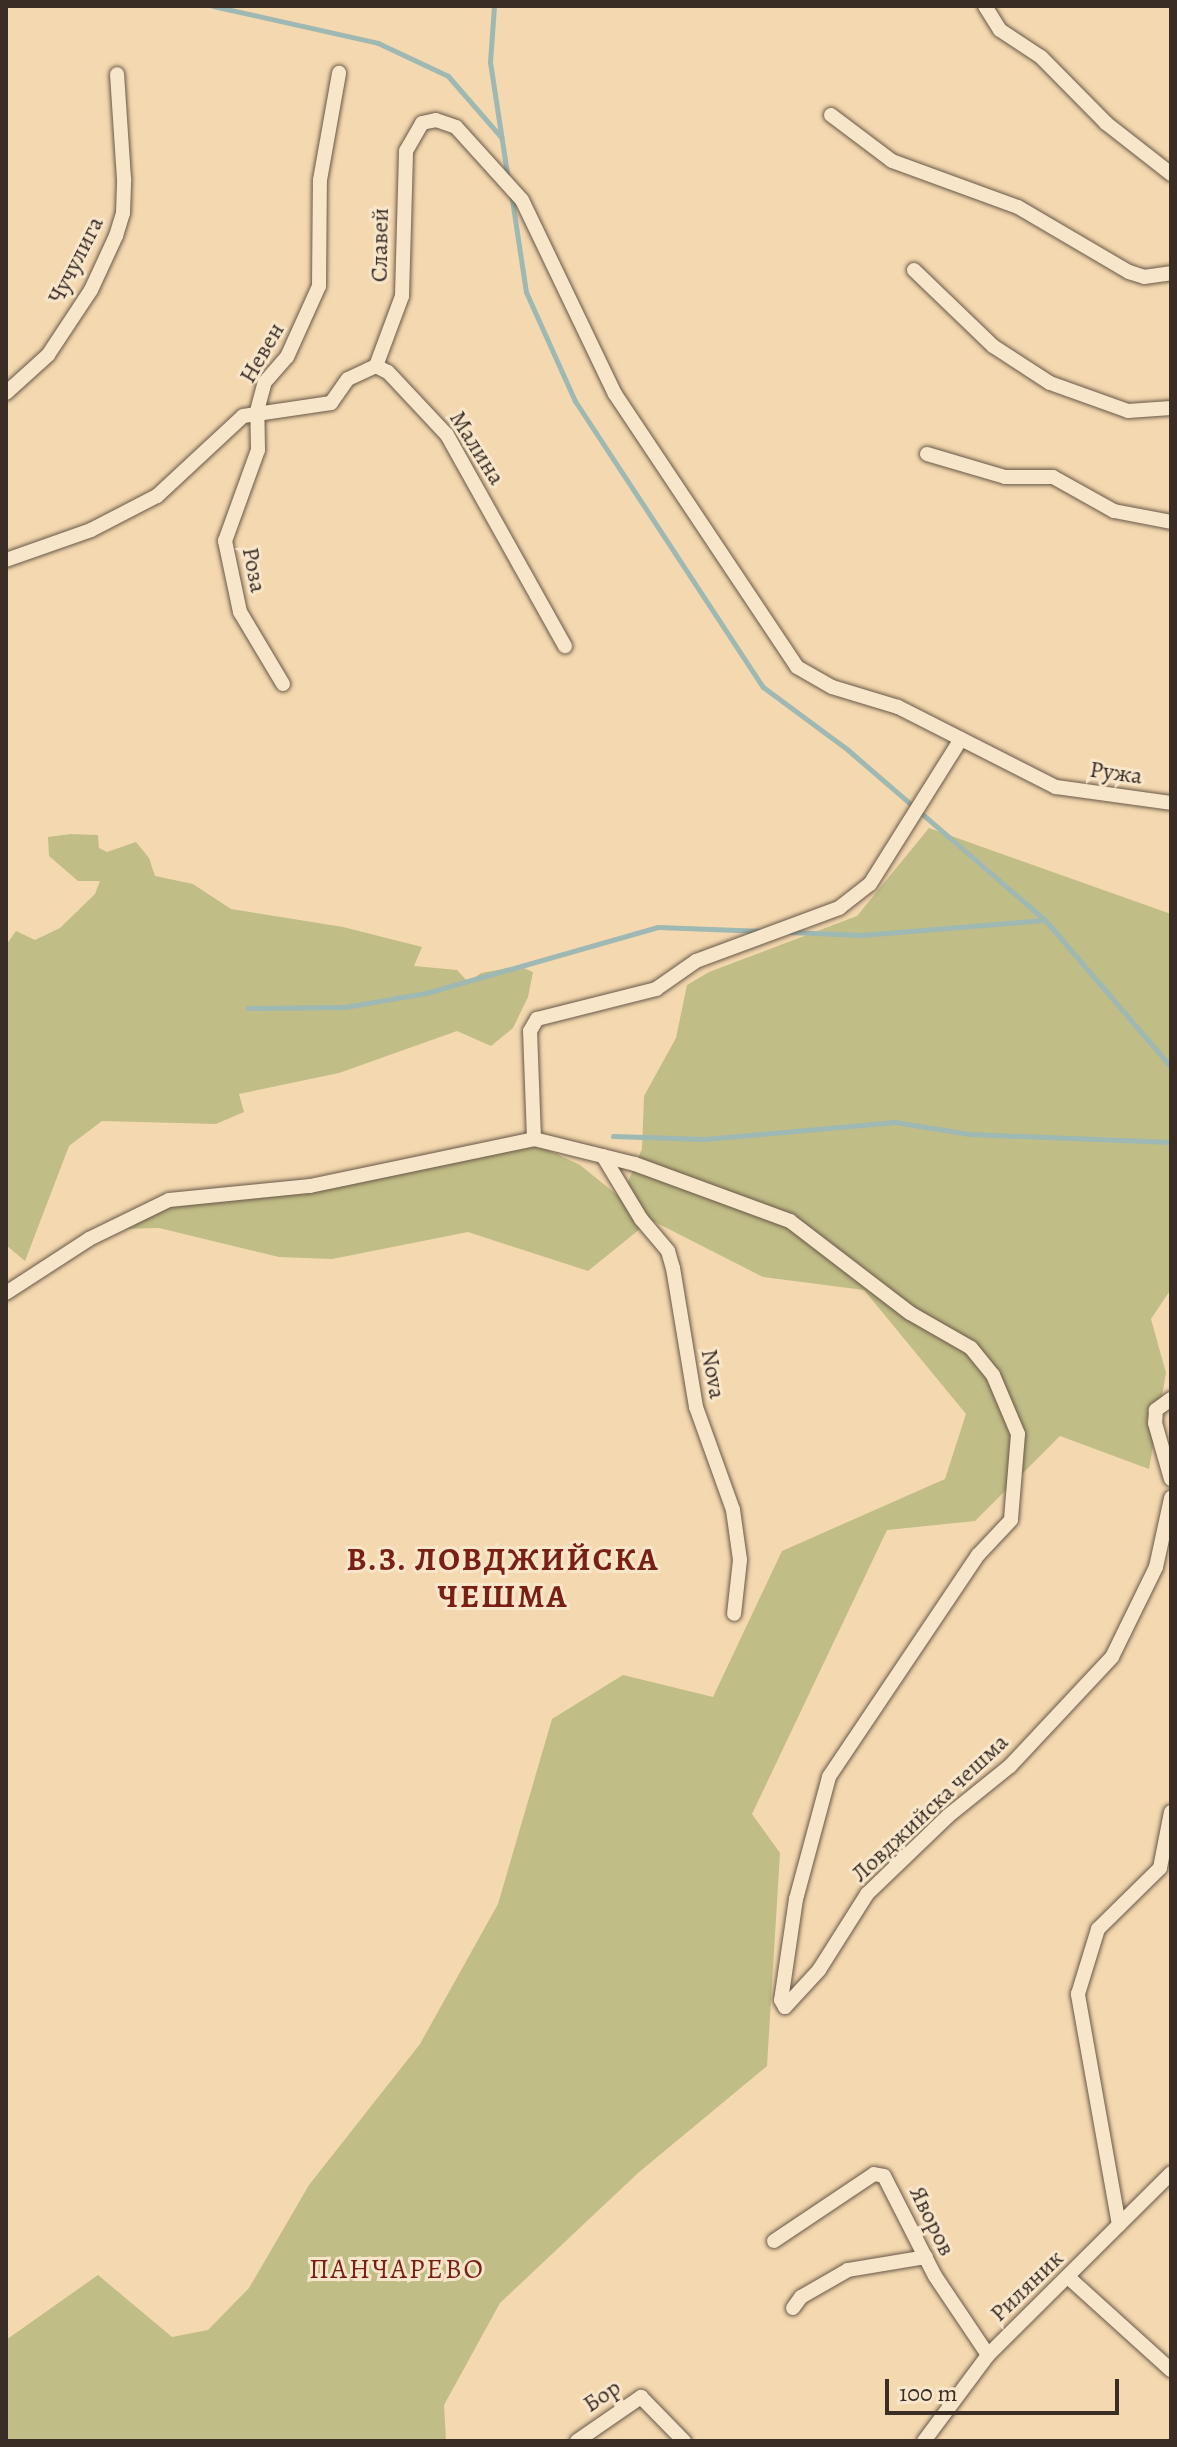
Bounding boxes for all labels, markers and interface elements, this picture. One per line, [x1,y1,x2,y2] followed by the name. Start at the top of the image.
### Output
[365,208,395,282] street label: Славей
[42,212,110,308] street label: Чучулига
[233,318,291,388] street label: Невен
[443,406,511,490] street label: Малина
[236,545,272,595] street label: Роза
[1088,755,1144,791] street label: Ружа
[694,1347,732,1401] street label: Nova
[346,1541,660,1616] district label: В.З. ЛОВДЖИЙСКА ЧЕШМА
[846,1728,1014,1888] street label: Ловджийска чешма
[903,2181,961,2261] street label: Яворов
[984,2244,1070,2328] street label: Риляник
[309,2252,485,2286] district label: ПАНЧАРЕВО
[889,2363,1123,2413] scale bar
[578,2373,626,2419] street label: Бор
[899,2377,958,2409] text: 100 m

